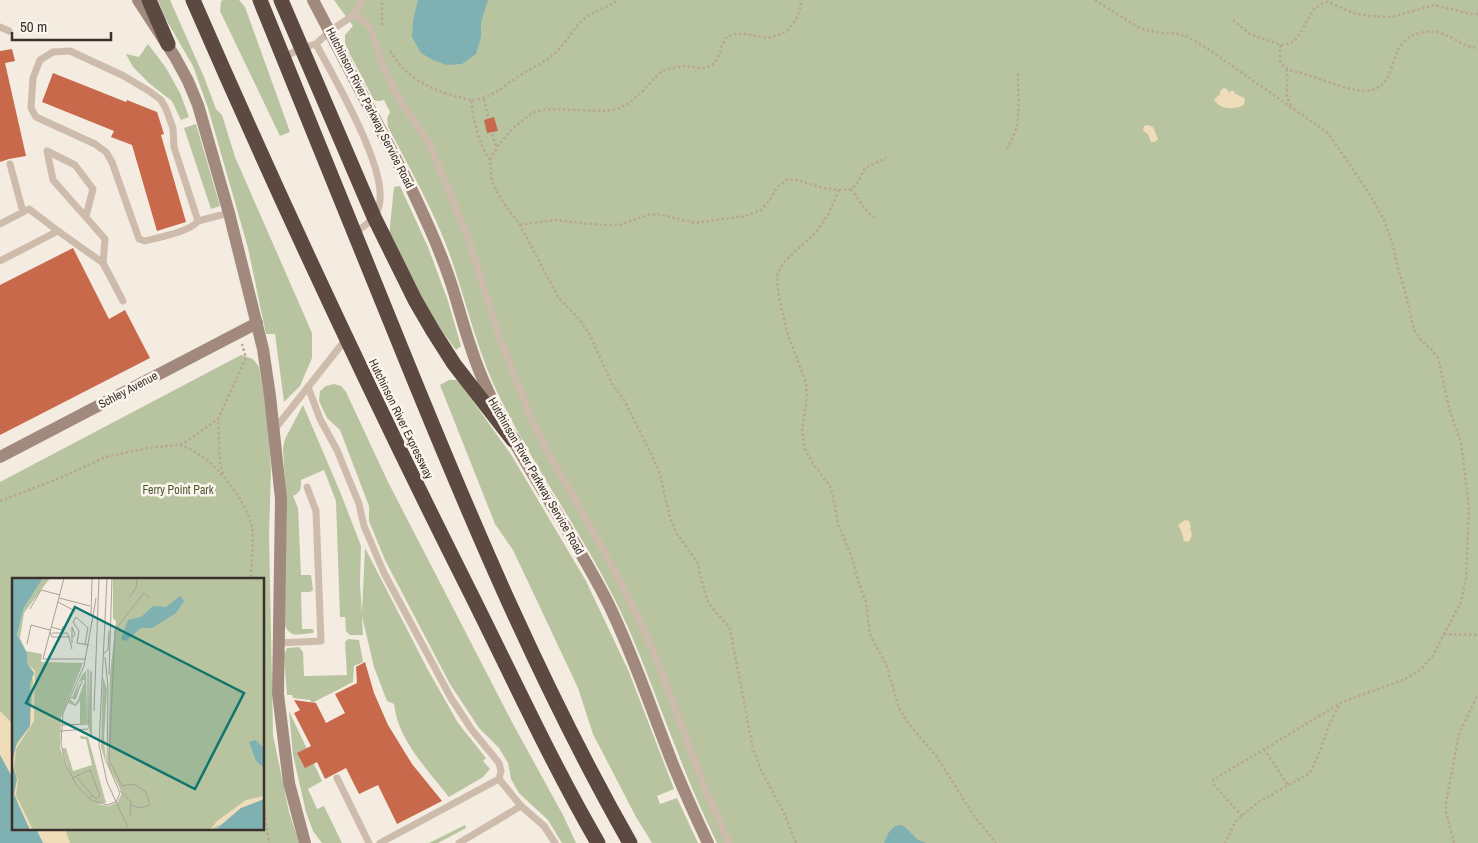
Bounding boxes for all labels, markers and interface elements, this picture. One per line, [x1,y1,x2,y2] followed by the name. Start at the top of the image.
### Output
[12,10,111,42] scale bar
[20,16,47,37] text: 50 m
[322,25,418,191] street label: Hutchinson River Parkway Service Road
[365,356,437,482] street label: Hutchinson River Expressway
[96,368,160,412] street label: Schley Avenue
[484,395,588,557] street label: Hutchinson River Parkway Service Road
[142,482,214,498] park label: Ferry Point Park
[12,578,265,830] inset map

